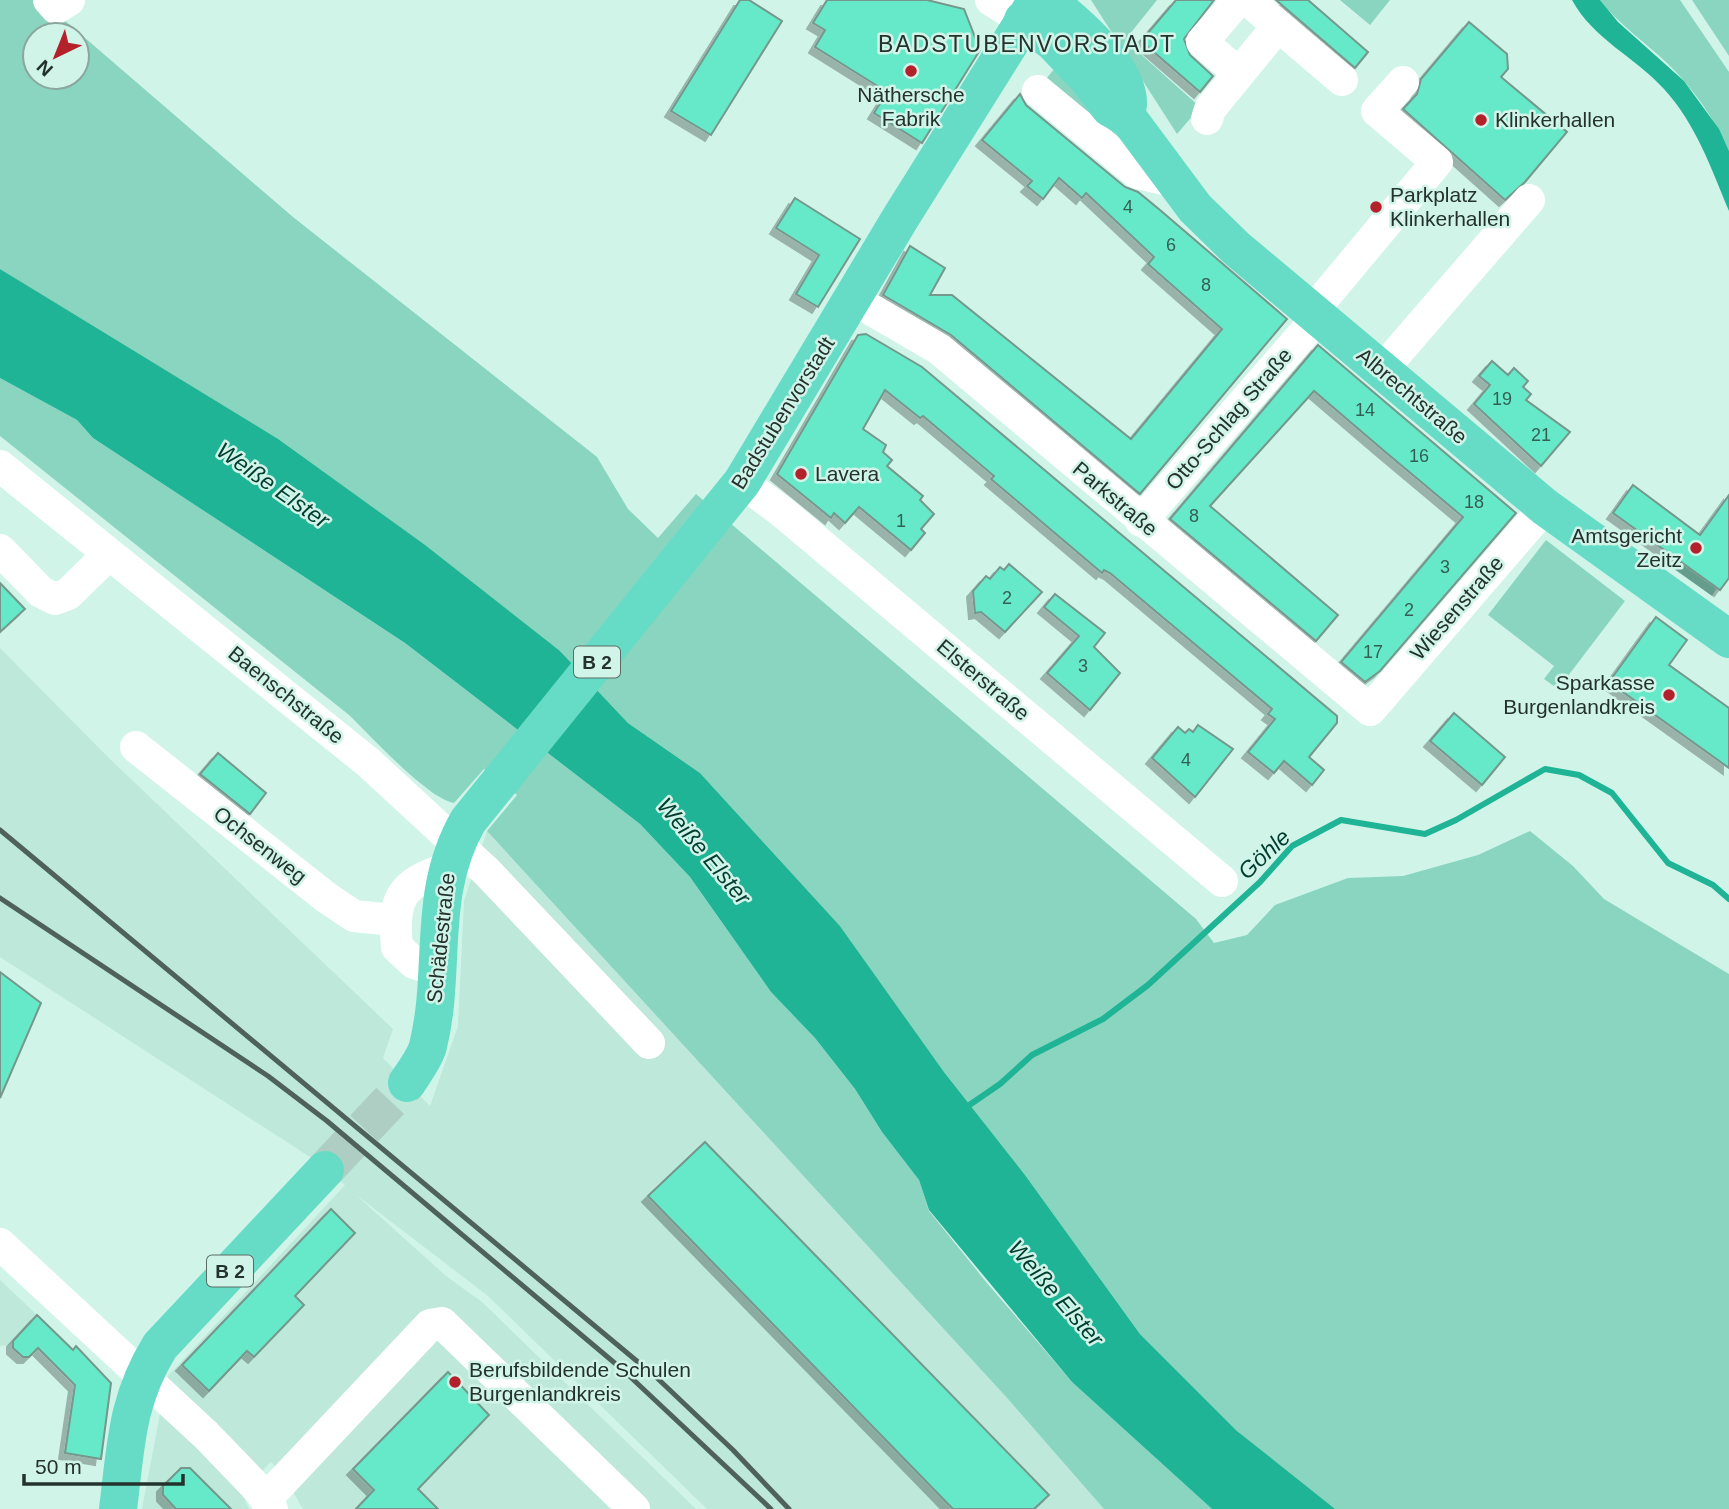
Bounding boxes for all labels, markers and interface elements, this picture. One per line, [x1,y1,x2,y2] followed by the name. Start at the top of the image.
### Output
[21,21,91,91] north arrow
[878,31,1176,57] district label: BADSTUBENVORSTADT
[33,56,57,80] text: N
[903,63,919,79] marker: Näthersche Fabrik
[857,83,965,130] place label: Näthersche Fabrik
[1495,108,1615,131] place label: Klinkerhallen
[1473,112,1489,128] marker: Klinkerhallen
[1390,183,1510,230] place label: Parkplatz Klinkerhallen
[1123,197,1133,217] house number: 4
[1368,199,1384,215] marker: Parkplatz Klinkerhallen
[1166,235,1176,255] house number: 6
[1201,275,1211,295] house number: 8
[726,332,839,493] street label: Badstubenvorstadt
[1161,343,1296,494] street label: Otto-Schlag Straße
[1353,343,1472,448] street label: Albrechtstraße
[1492,389,1512,409] house number: 19
[1355,400,1375,420] house number: 14
[1531,425,1551,445] house number: 21
[212,437,335,534] water label: Weiße Elster
[1409,446,1429,466] house number: 16
[1069,457,1162,540] street label: Parkstraße
[815,462,880,485] place label: Lavera
[793,466,809,482] marker: Lavera
[1464,492,1484,512] house number: 18
[1189,506,1199,526] house number: 8
[896,511,906,531] house number: 1
[1571,524,1682,571] place label: Amtsgericht Zeitz
[1688,540,1704,556] marker: Amtsgericht Zeitz
[1405,551,1508,664] street label: Wiesenstraße
[1440,557,1450,577] house number: 3
[1002,588,1012,608] house number: 2
[1404,600,1414,620] house number: 2
[933,634,1034,725] street label: Elsterstraße
[224,641,348,748] street label: Baenschstraße
[1363,642,1383,662] house number: 17
[574,646,620,678] road number: B 2
[1078,656,1088,676] house number: 3
[1503,671,1655,718] place label: Sparkasse Burgenlandkreis
[1661,687,1677,703] marker: Sparkasse Burgenlandkreis
[1181,750,1191,770] house number: 4
[652,792,757,911] water label: Weiße Elster
[210,801,311,888] street label: Ochsenweg
[1233,824,1295,884] water label: Göhle
[422,872,459,1004] street label: Schädestraße
[1003,1235,1110,1352] water label: Weiße Elster
[207,1256,253,1287] road number: B 2
[469,1358,691,1405] place label: Berufsbildende Schulen Burgenlandkreis
[447,1374,463,1390] marker: Berufsbildende Schulen Burgenlandkreis
[24,1442,184,1486] scale bar
[35,1455,82,1478] text: 50 m

